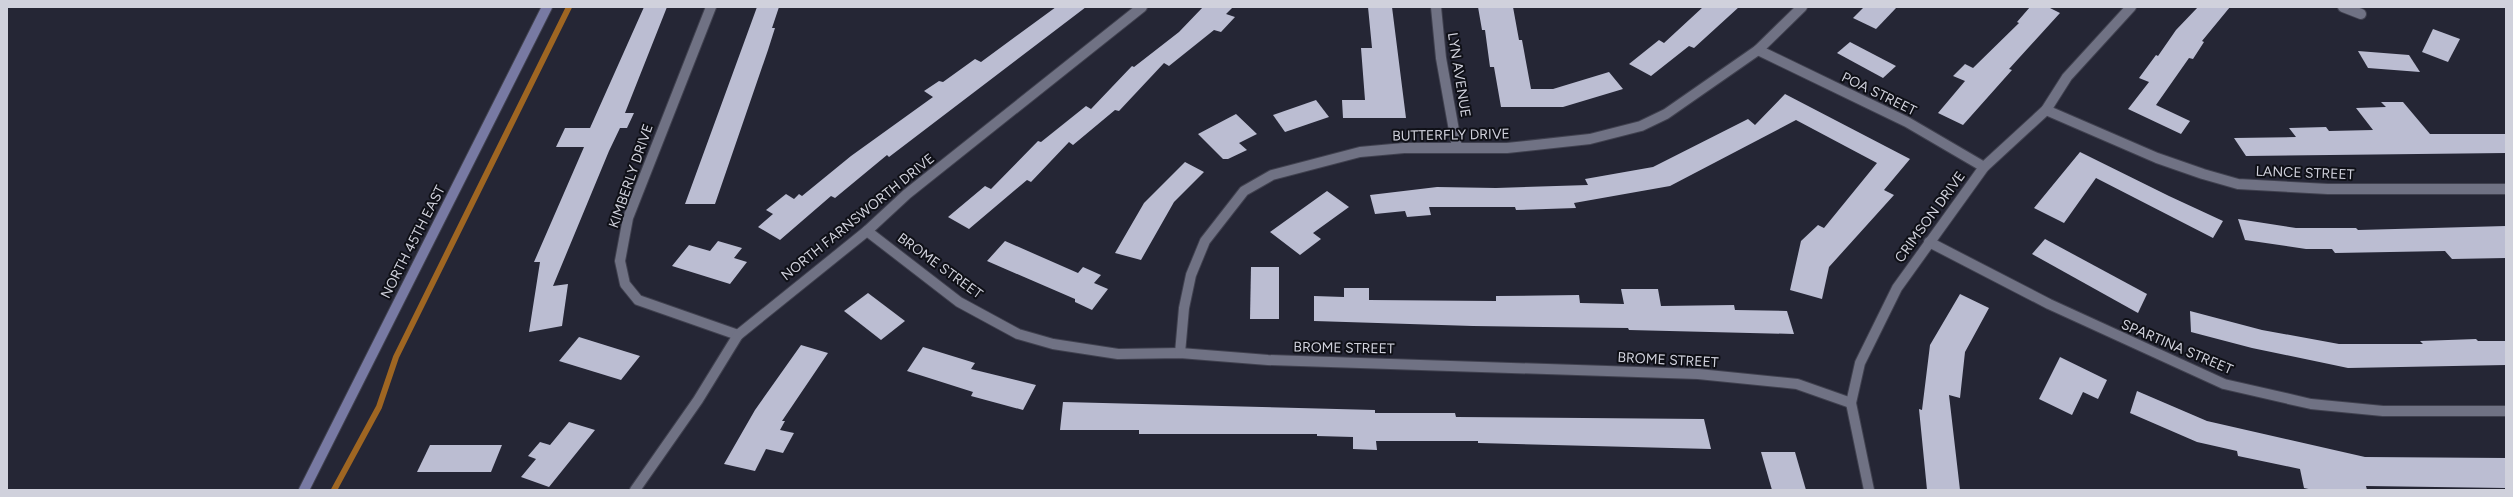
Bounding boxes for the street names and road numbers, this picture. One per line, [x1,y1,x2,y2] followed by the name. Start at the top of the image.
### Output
[1444,31,1474,119] street label: LYN AVENUE
[1839,69,1919,120] street label: POA STREET
[605,122,657,230] street label: KIMBERLY DRIVE
[1392,125,1510,145] street label: BUTTERFLY DRIVE
[778,150,938,284] street label: NORTH FARNSWORTH DRIVE
[2255,163,2355,183] street label: LANCE STREET
[1891,168,1969,266] street label: CRIMSON DRIVE
[377,182,449,301] street label: NORTH 45TH EAST
[894,229,986,303] street label: BROME STREET
[2119,316,2236,378] street label: SPARTINA STREET
[1293,339,1395,357] street label: BROME STREET
[1617,349,1719,371] street label: BROME STREET

